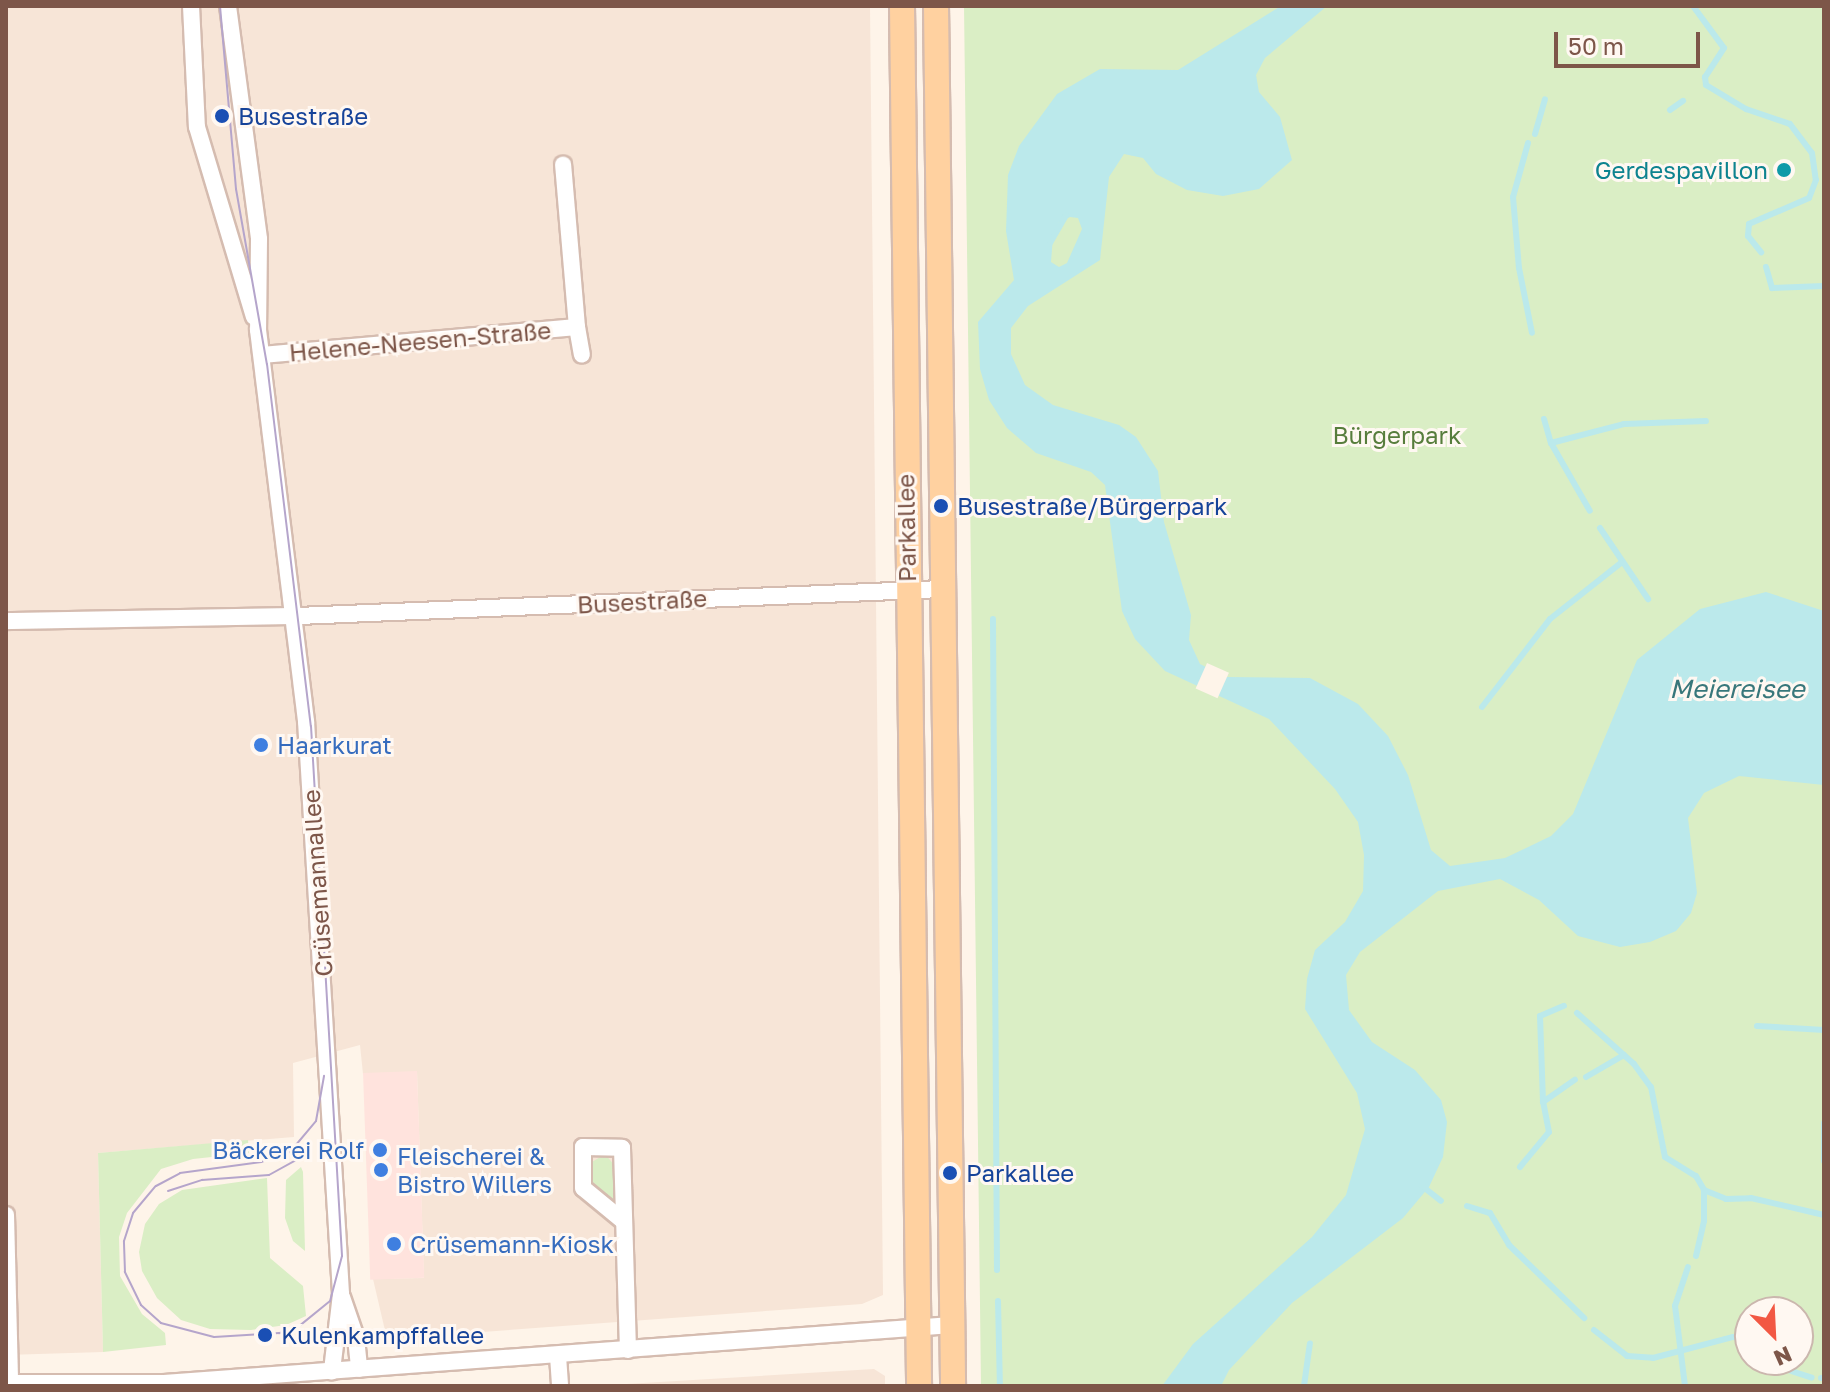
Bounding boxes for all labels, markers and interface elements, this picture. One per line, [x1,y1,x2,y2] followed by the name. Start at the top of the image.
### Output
[1558,16,1704,66] scale bar
[1568,31,1624,60] text: 50 m
[238,102,368,130] place label: Busestraße
[213,107,231,125] marker: Busestraße
[1595,156,1768,184] place label: Gerdespavillon
[1775,161,1793,179] marker: Gerdespavillon
[288,315,552,367] street label: Helene-Neesen-Straße
[1333,421,1461,449] park label: Bürgerpark
[891,474,921,582] street label: Parkallee
[957,492,1228,520] place label: Busestraße/Bürgerpark
[932,497,950,515] marker: Busestraße/Bürgerpark
[576,583,708,619] street label: Busestraße
[1669,673,1805,705] water label: Meiereisee
[277,731,392,759] place label: Haarkurat
[252,736,270,754] marker: Haarkurat
[296,788,338,978] street label: Crüsemannallee
[212,1136,364,1164] place label: Bäckerei Rolf
[371,1141,389,1159] marker: Bäckerei Rolf
[397,1142,552,1198] place label: Fleischerei & Bistro Willers
[966,1159,1074,1187] place label: Parkallee
[372,1161,390,1179] marker: Fleischerei & Bistro Willers
[941,1164,959,1182] marker: Parkallee
[410,1230,614,1258] place label: Crüsemann-Kiosk
[385,1235,403,1253] marker: Crüsemann-Kiosk
[1734,1296,1814,1376] north arrow
[281,1321,484,1349] place label: Kulenkampffallee
[256,1326,274,1344] marker: Kulenkampffallee
[1770,1341,1796,1372] text: N

